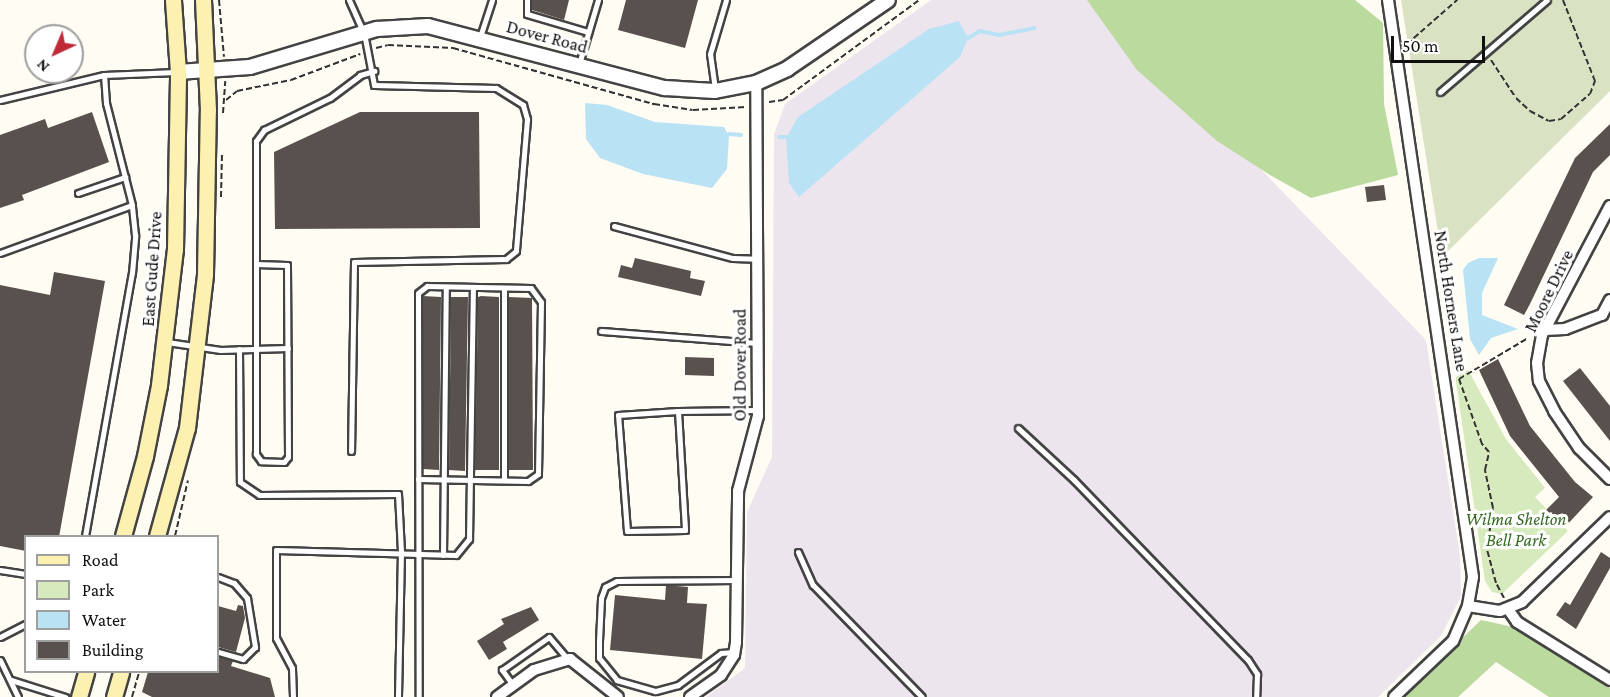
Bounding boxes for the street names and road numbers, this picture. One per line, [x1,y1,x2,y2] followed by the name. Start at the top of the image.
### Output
[504,16,590,58] street label: Dover Road
[137,211,167,327] street label: East Gude Drive
[1429,229,1473,373] street label: North Horners Lane
[1520,246,1578,336] street label: Moore Drive
[729,309,751,421] street label: Old Dover Road

